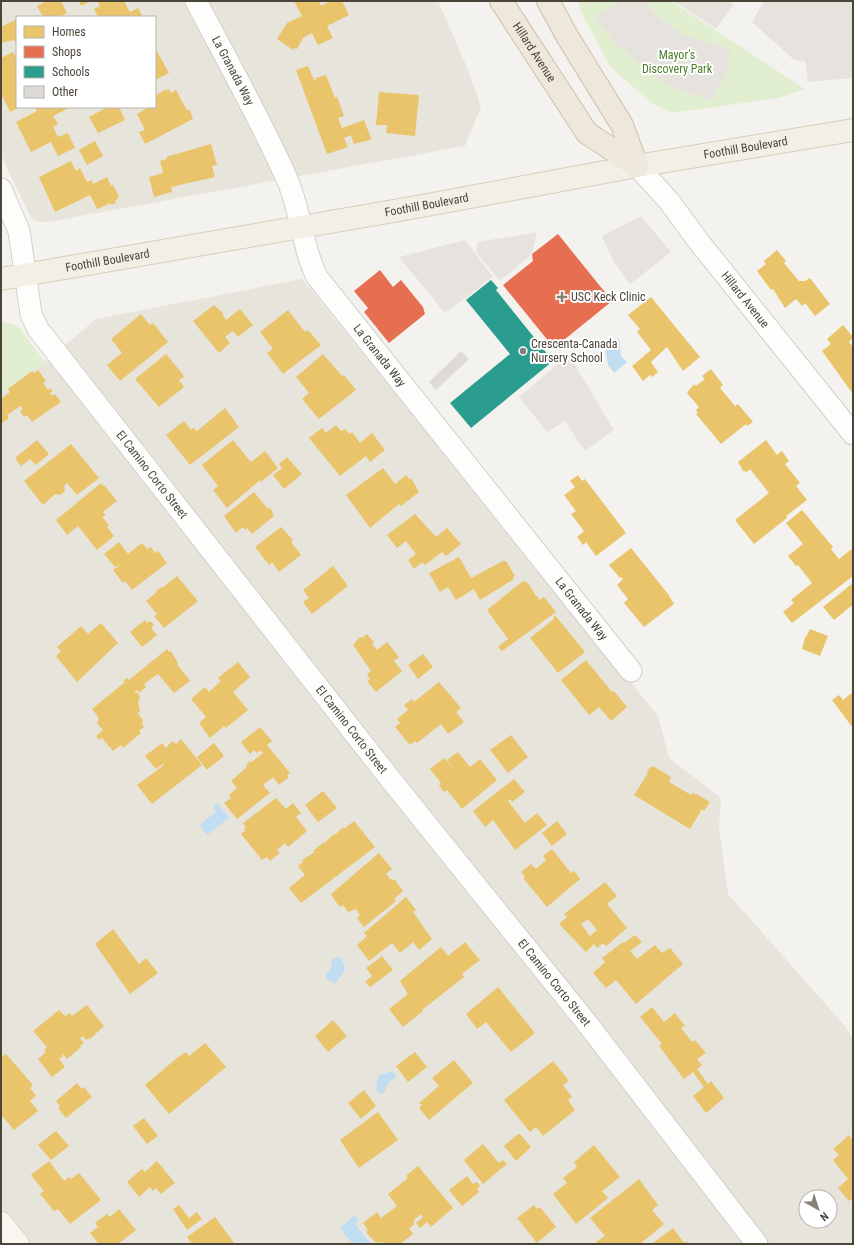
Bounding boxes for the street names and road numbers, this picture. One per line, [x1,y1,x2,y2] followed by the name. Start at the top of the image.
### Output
[510,20,559,85] street label: Hillard Avenue
[209,34,257,108] street label: La Granada Way
[702,134,789,162] street label: Foothill Boulevard
[384,190,470,219] street label: Foothill Boulevard
[64,246,151,275] street label: Foothill Boulevard
[718,269,772,331] street label: Hillard Avenue
[350,321,409,390] street label: La Granada Way
[113,428,191,522] street label: El Camino Corto Street
[552,575,611,643] street label: La Granada Way
[313,683,391,777] street label: El Camino Corto Street
[515,936,594,1029] street label: El Camino Corto Street

